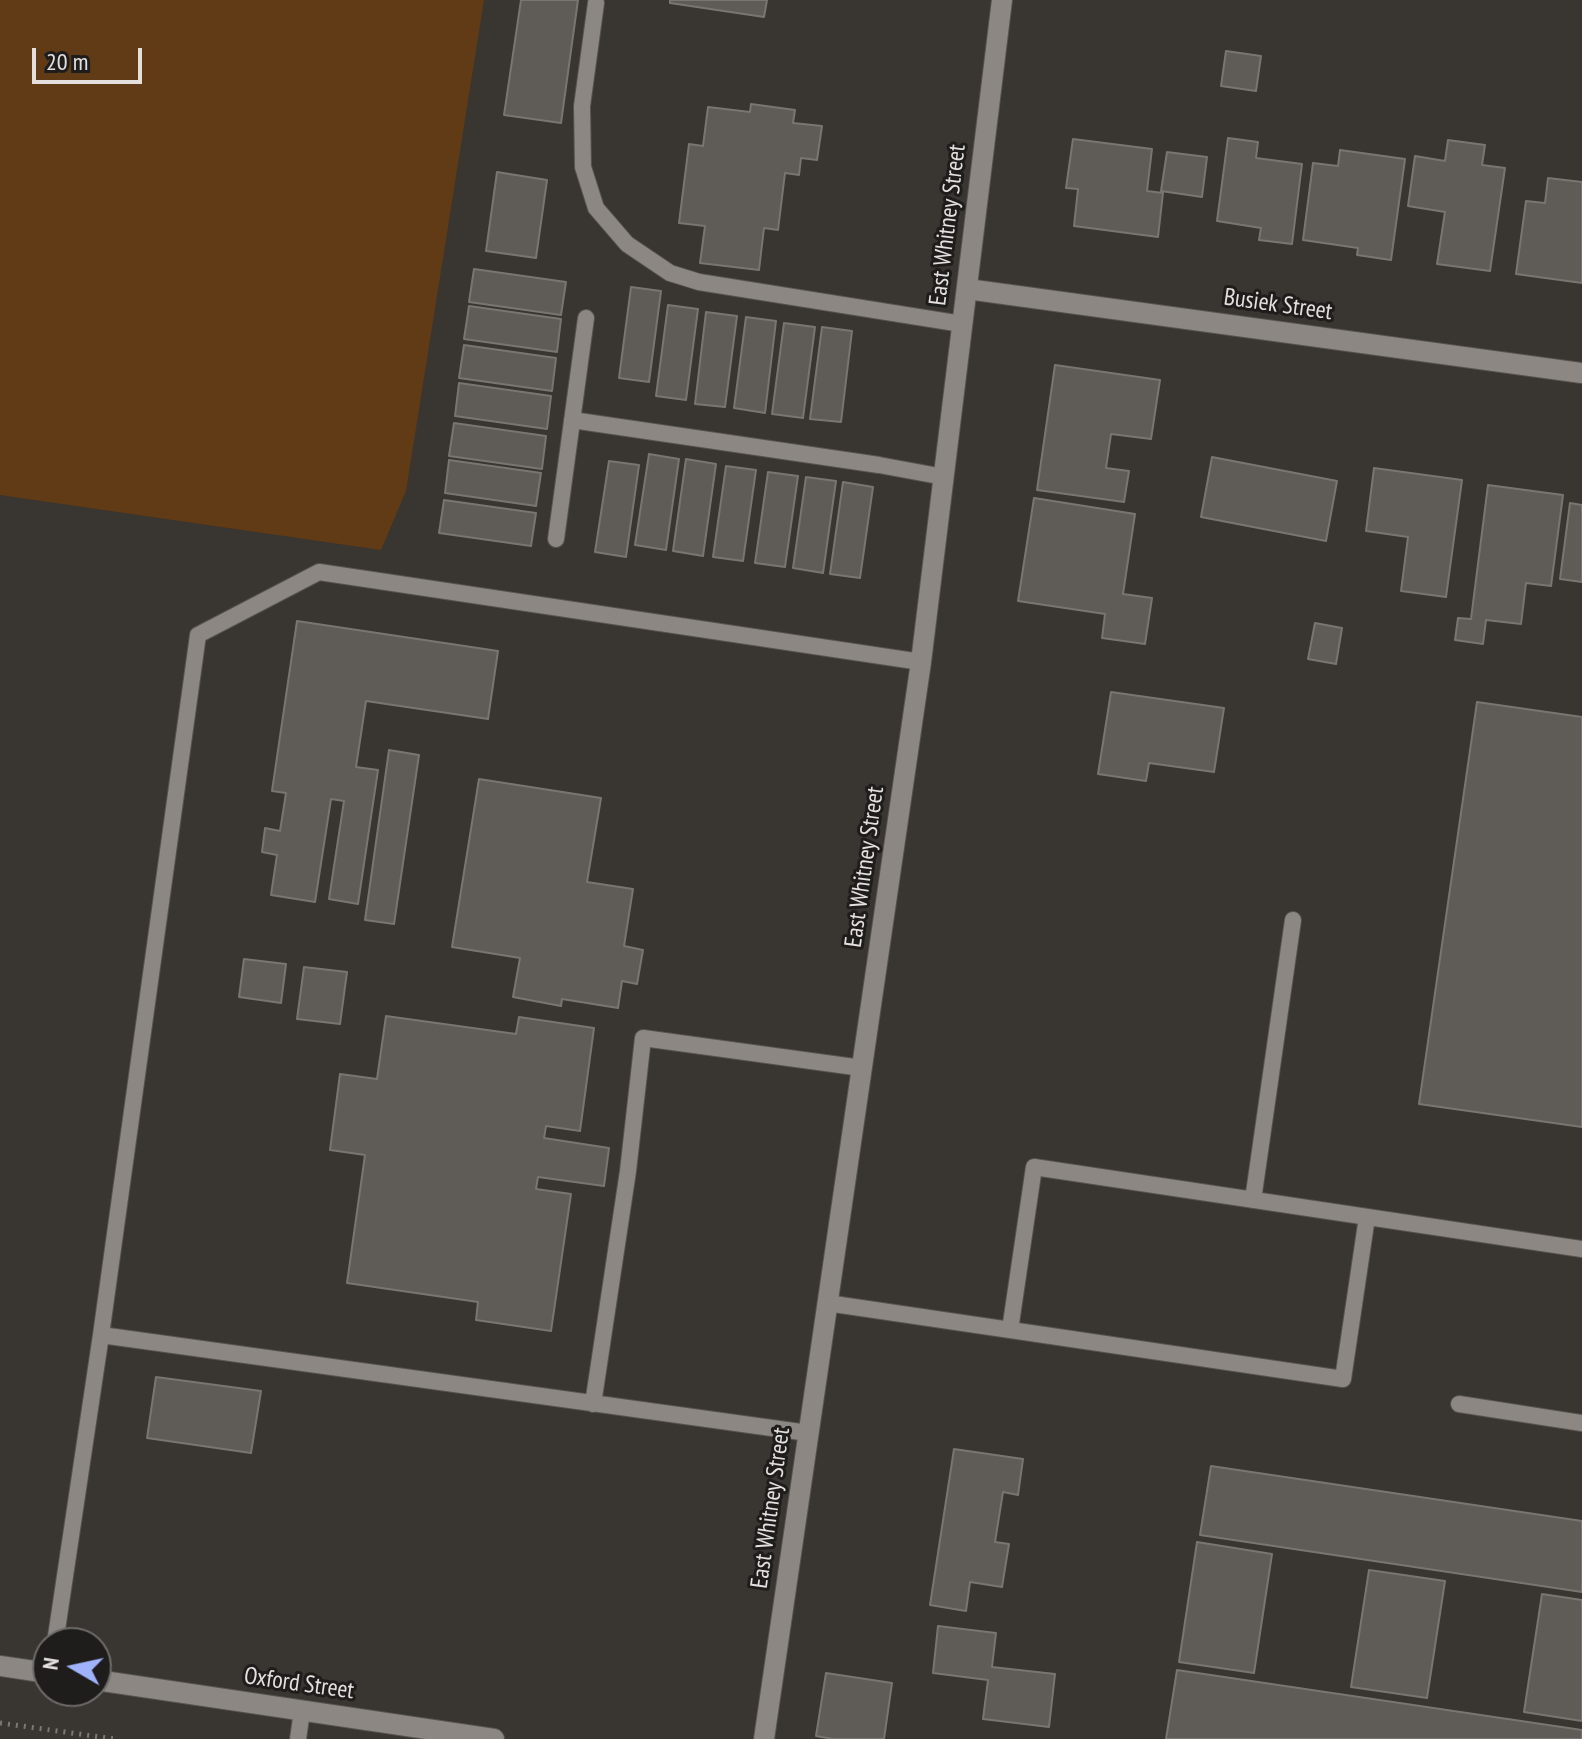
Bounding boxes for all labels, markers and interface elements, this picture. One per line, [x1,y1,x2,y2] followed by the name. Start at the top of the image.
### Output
[36,32,146,82] scale bar
[46,46,88,77] text: 20 m
[924,143,972,307] street label: East Whitney Street
[1222,283,1334,327] street label: Busiek Street
[839,785,891,949] street label: East Whitney Street
[745,1426,797,1590] street label: East Whitney Street
[32,1627,112,1707] north arrow
[36,1656,65,1672] text: N
[242,1662,356,1706] street label: Oxford Street

